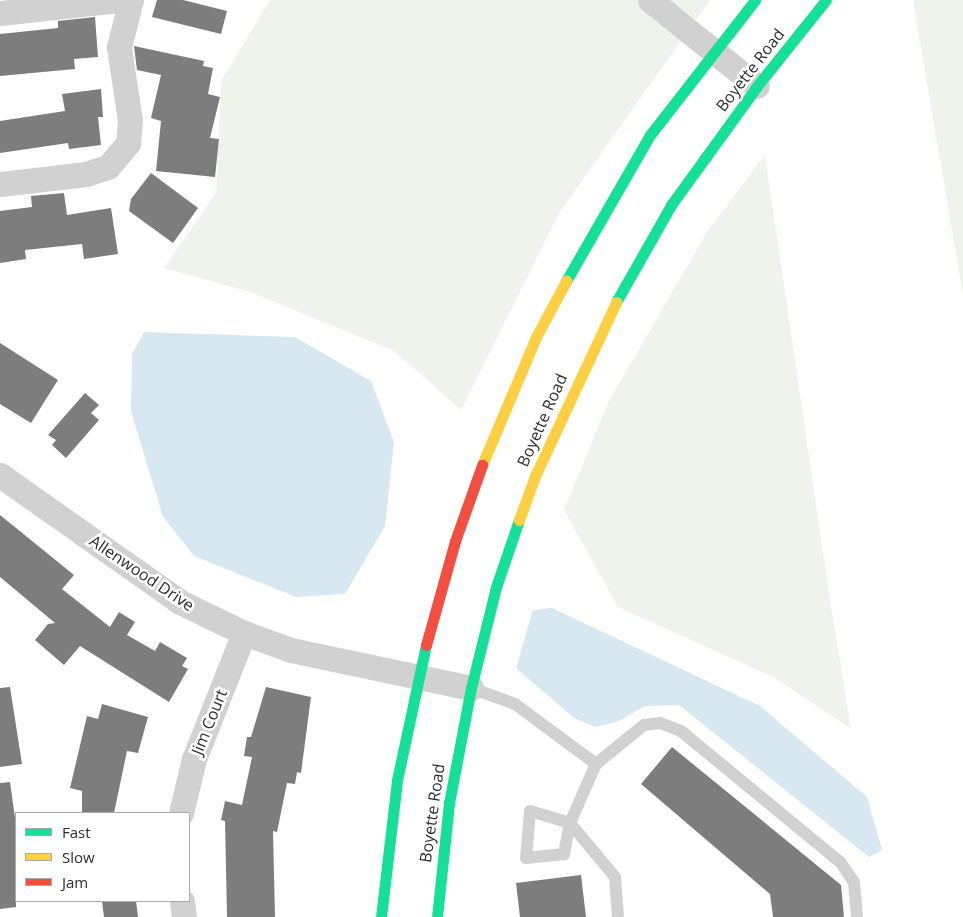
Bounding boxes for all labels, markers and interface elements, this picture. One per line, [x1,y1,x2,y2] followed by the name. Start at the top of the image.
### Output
[712,25,788,115] street label: Boyette Road
[513,371,571,469] street label: Boyette Road
[86,531,198,615] street label: Allenwood Drive
[187,686,231,758] street label: Jim Court
[416,762,448,864] street label: Boyette Road
[15,812,190,902] legend
[62,822,91,842] text: Fast
[62,847,95,867] text: Slow
[62,872,88,892] text: Jam

